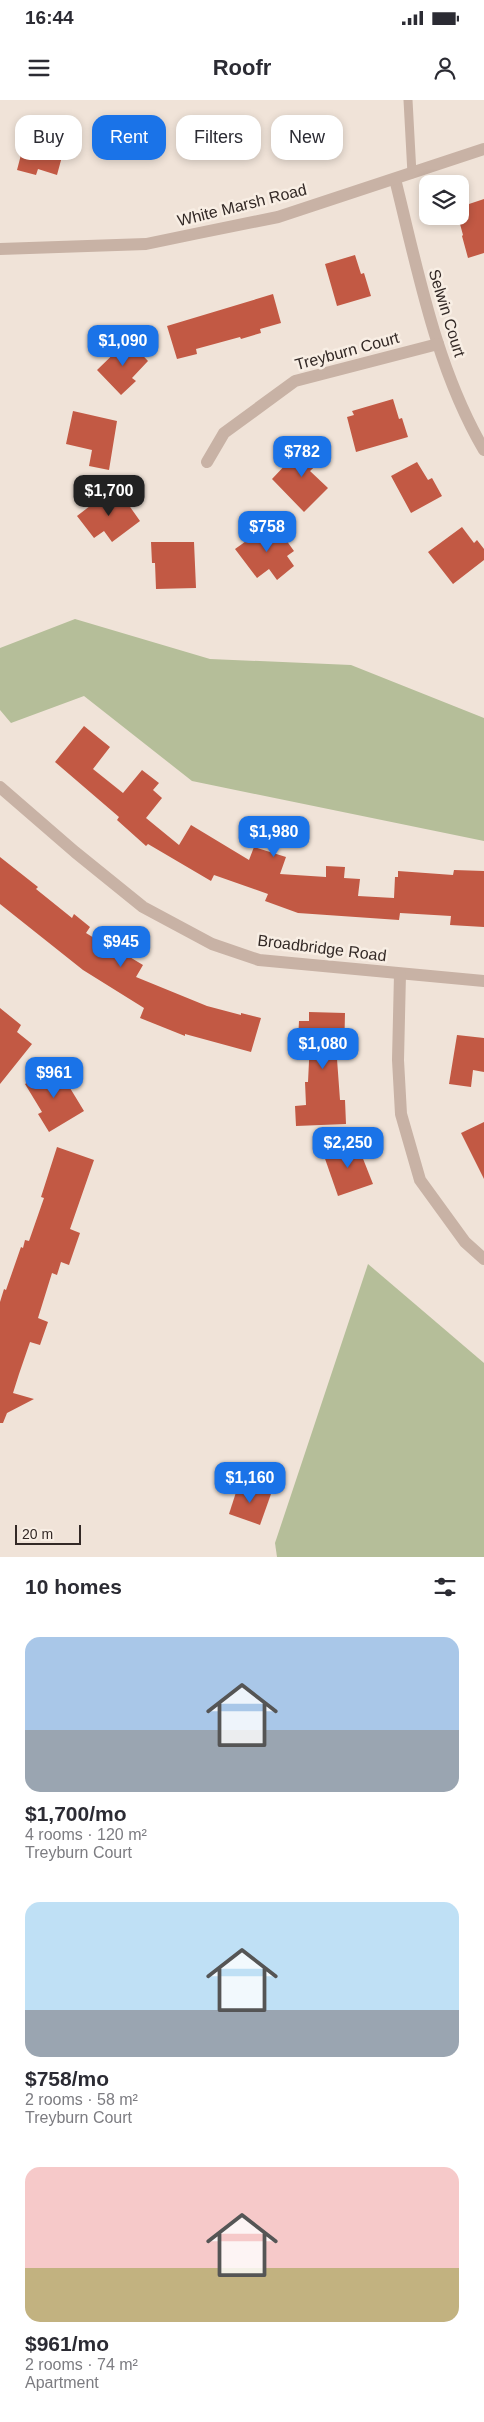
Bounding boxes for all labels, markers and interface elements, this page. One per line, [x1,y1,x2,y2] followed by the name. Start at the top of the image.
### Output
[25,7,74,28] text: 16:44
[25,54,53,82] icon: menu
[431,54,459,82] icon: person
[213,55,271,80] text: Roofr
[15,115,82,160] chip: Buy
[92,115,166,160] chip: Rent
[176,115,261,160] chip: Filters
[271,115,343,160] chip: New
[419,175,469,225] map controls
[419,175,469,225] button: layers
[176,181,308,229] street label: White Marsh Road
[426,267,469,359] street label: Selwin Court
[82,324,164,367] pin: $1,090
[293,329,401,373] street label: Treyburn Court
[99,332,147,349] text: $1,090
[272,436,332,478] pin: $782
[284,443,320,460] text: $782
[68,474,150,517] pin: $1,700
[85,482,133,499] text: $1,700
[237,510,297,553] pin: $758
[249,518,285,535] text: $758
[233,816,315,858] pin: $1,980
[250,823,298,840] text: $1,980
[91,926,151,968] pin: $945
[257,932,387,964] street label: Broadbridge Road
[103,933,139,950] text: $945
[282,1028,364,1070] pin: $1,080
[299,1035,347,1052] text: $1,080
[24,1056,84,1099] pin: $961
[36,1064,72,1081] text: $961
[307,1126,389,1169] pin: $2,250
[324,1134,372,1151] text: $2,250
[209,1462,291,1504] pin: $1,160
[226,1469,274,1486] text: $1,160
[15,1522,81,1545] scale bar
[22,1526,53,1542] text: 20 m
[431,1573,459,1601] icon: filters
[25,1575,122,1598] text: 10 homes
[197,1670,287,1760] icon: home
[25,1802,127,1825] text: $1,700/mo
[25,1826,147,1843] text: 4 rooms · 120 m²
[25,1844,132,1861] text: Treyburn Court
[197,1935,287,2025] icon: home
[25,2067,109,2090] text: $758/mo
[25,2091,138,2108] text: 2 rooms · 58 m²
[25,2109,132,2126] text: Treyburn Court
[197,2200,287,2290] icon: home
[25,2332,109,2355] text: $961/mo
[25,2356,138,2373] text: 2 rooms · 74 m²
[25,2374,99,2391] text: Apartment

